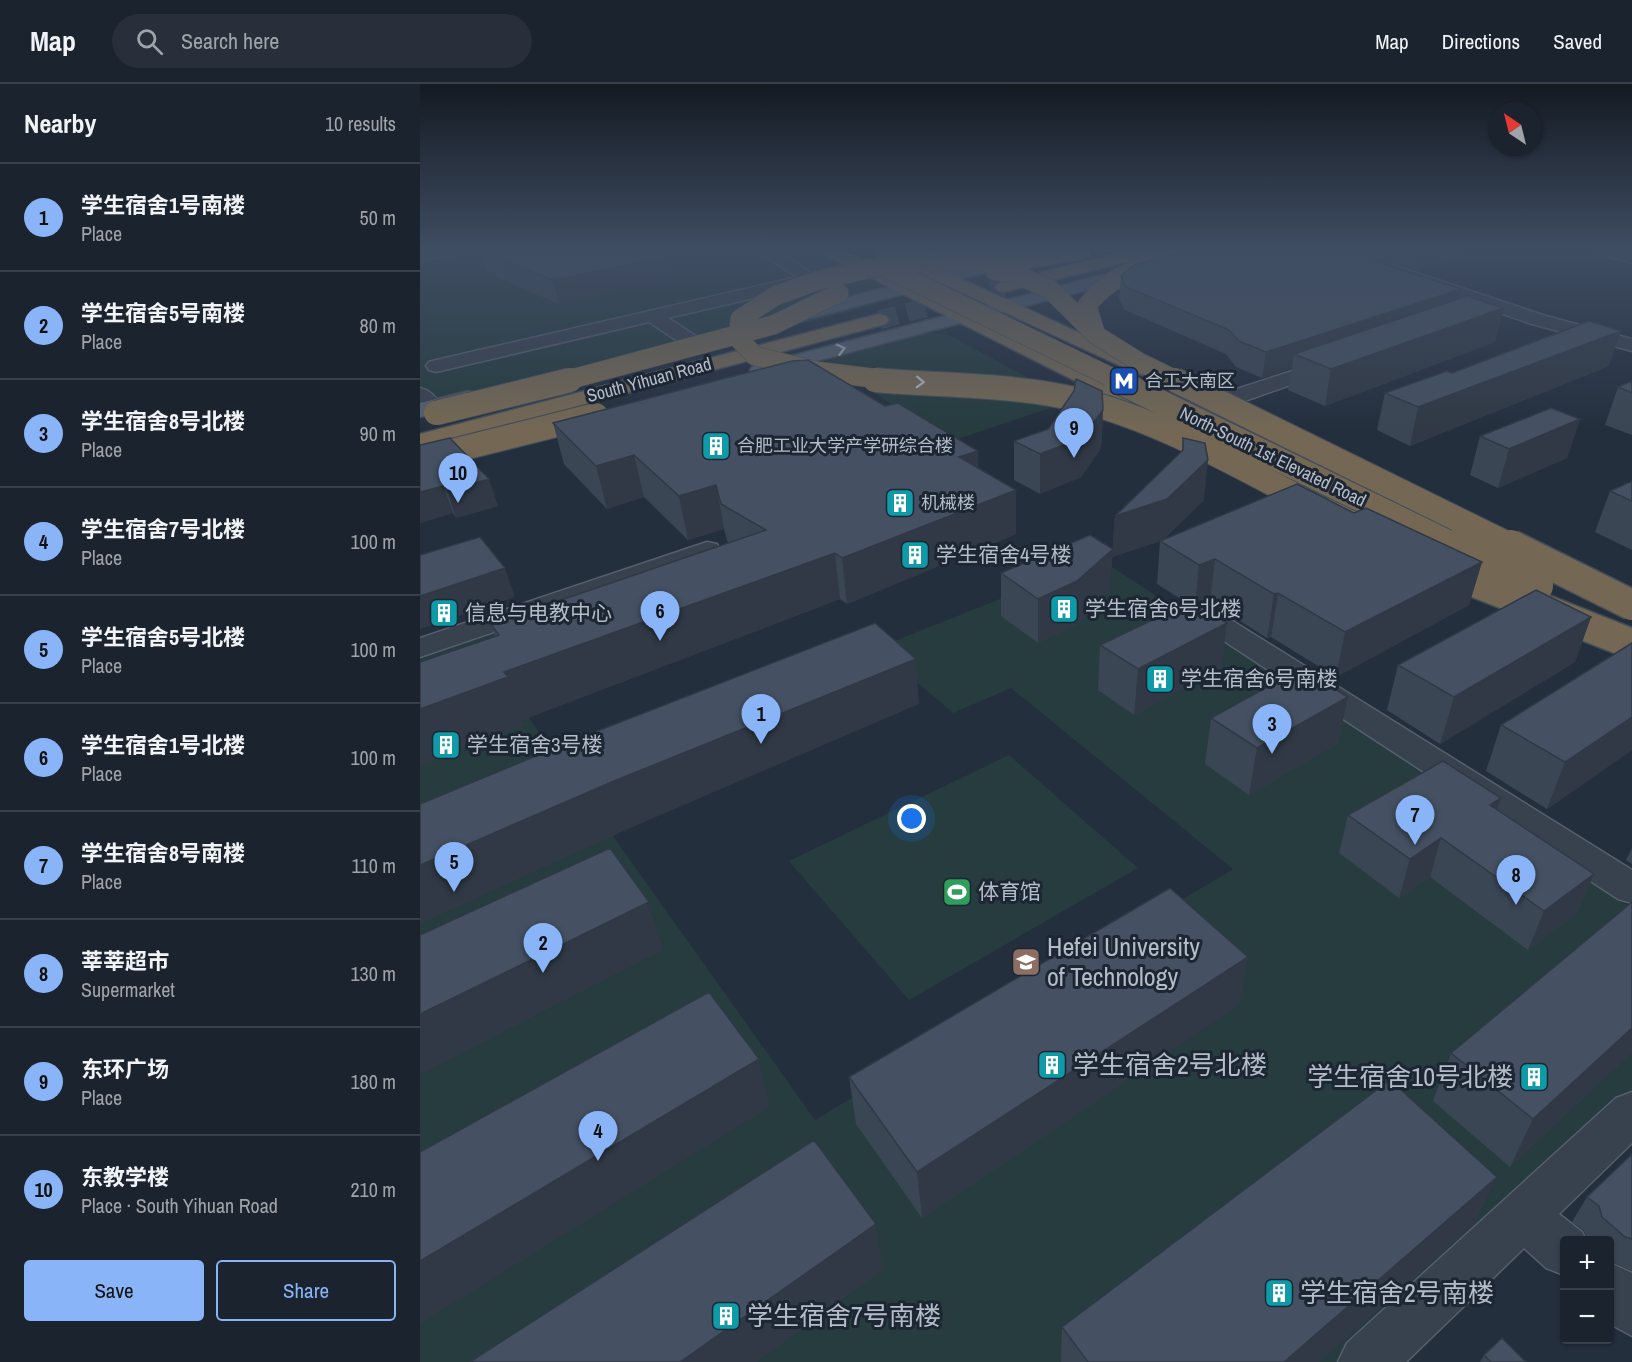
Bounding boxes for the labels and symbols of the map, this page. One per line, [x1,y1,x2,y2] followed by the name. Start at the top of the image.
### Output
[1488,102,1542,156] north arrow
[836,343,846,356] one-way arrow
[584,351,714,408] street label: South Yihuan Road
[1108,365,1140,397] metro station icon: 合工大南区
[1145,368,1235,393] place label: 合工大南区
[916,375,925,388] one-way arrow
[1176,401,1371,513] street label: North-South 1st Elevated Road
[1054,408,1094,458] pin: 9
[700,430,732,462] building icon: 合肥工业大学产学研综合楼
[737,433,953,458] place label: 合肥工业大学产学研综合楼
[438,454,477,503] pin: 10
[884,487,916,519] building icon: 机械楼
[921,490,975,515] place label: 机械楼
[899,539,931,571] building icon: 学生宿舍4号楼
[936,540,1072,569] place label: 学生宿舍4号楼
[640,592,680,641] pin: 6
[1048,593,1080,625] building icon: 学生宿舍6号北楼
[1085,594,1242,623] place label: 学生宿舍6号北楼
[428,597,460,629] building icon: 信息与电教中心
[465,598,612,627] place label: 信息与电教中心
[1144,663,1176,695] building icon: 学生宿舍6号南楼
[1181,664,1338,693] place label: 学生宿舍6号南楼
[742,694,780,744] pin: 1
[1252,704,1292,754] pin: 3
[430,729,462,761] building icon: 学生宿舍3号楼
[467,730,603,759] place label: 学生宿舍3号楼
[1396,796,1434,845] pin: 7
[897,804,926,833] your location
[435,842,474,892] pin: 5
[1496,856,1536,905] pin: 8
[941,876,973,908] sports icon: 体育馆
[978,877,1041,906] place label: 体育馆
[524,924,562,973] pin: 2
[1047,929,1200,994] place label: Hefei University of Technology
[1010,946,1042,978] school or university icon: Hefei University of Technology
[1073,1047,1267,1082] place label: 学生宿舍2号北楼
[1036,1049,1068,1081] building icon: 学生宿舍2号北楼
[1307,1059,1513,1094] place label: 学生宿舍10号北楼
[1518,1061,1550,1093] building icon: 学生宿舍10号北楼
[578,1112,618,1161] pin: 4
[1300,1275,1494,1310] place label: 学生宿舍2号南楼
[1263,1277,1295,1309] building icon: 学生宿舍2号南楼
[747,1298,941,1333] place label: 学生宿舍7号南楼
[710,1300,742,1332] building icon: 学生宿舍7号南楼

